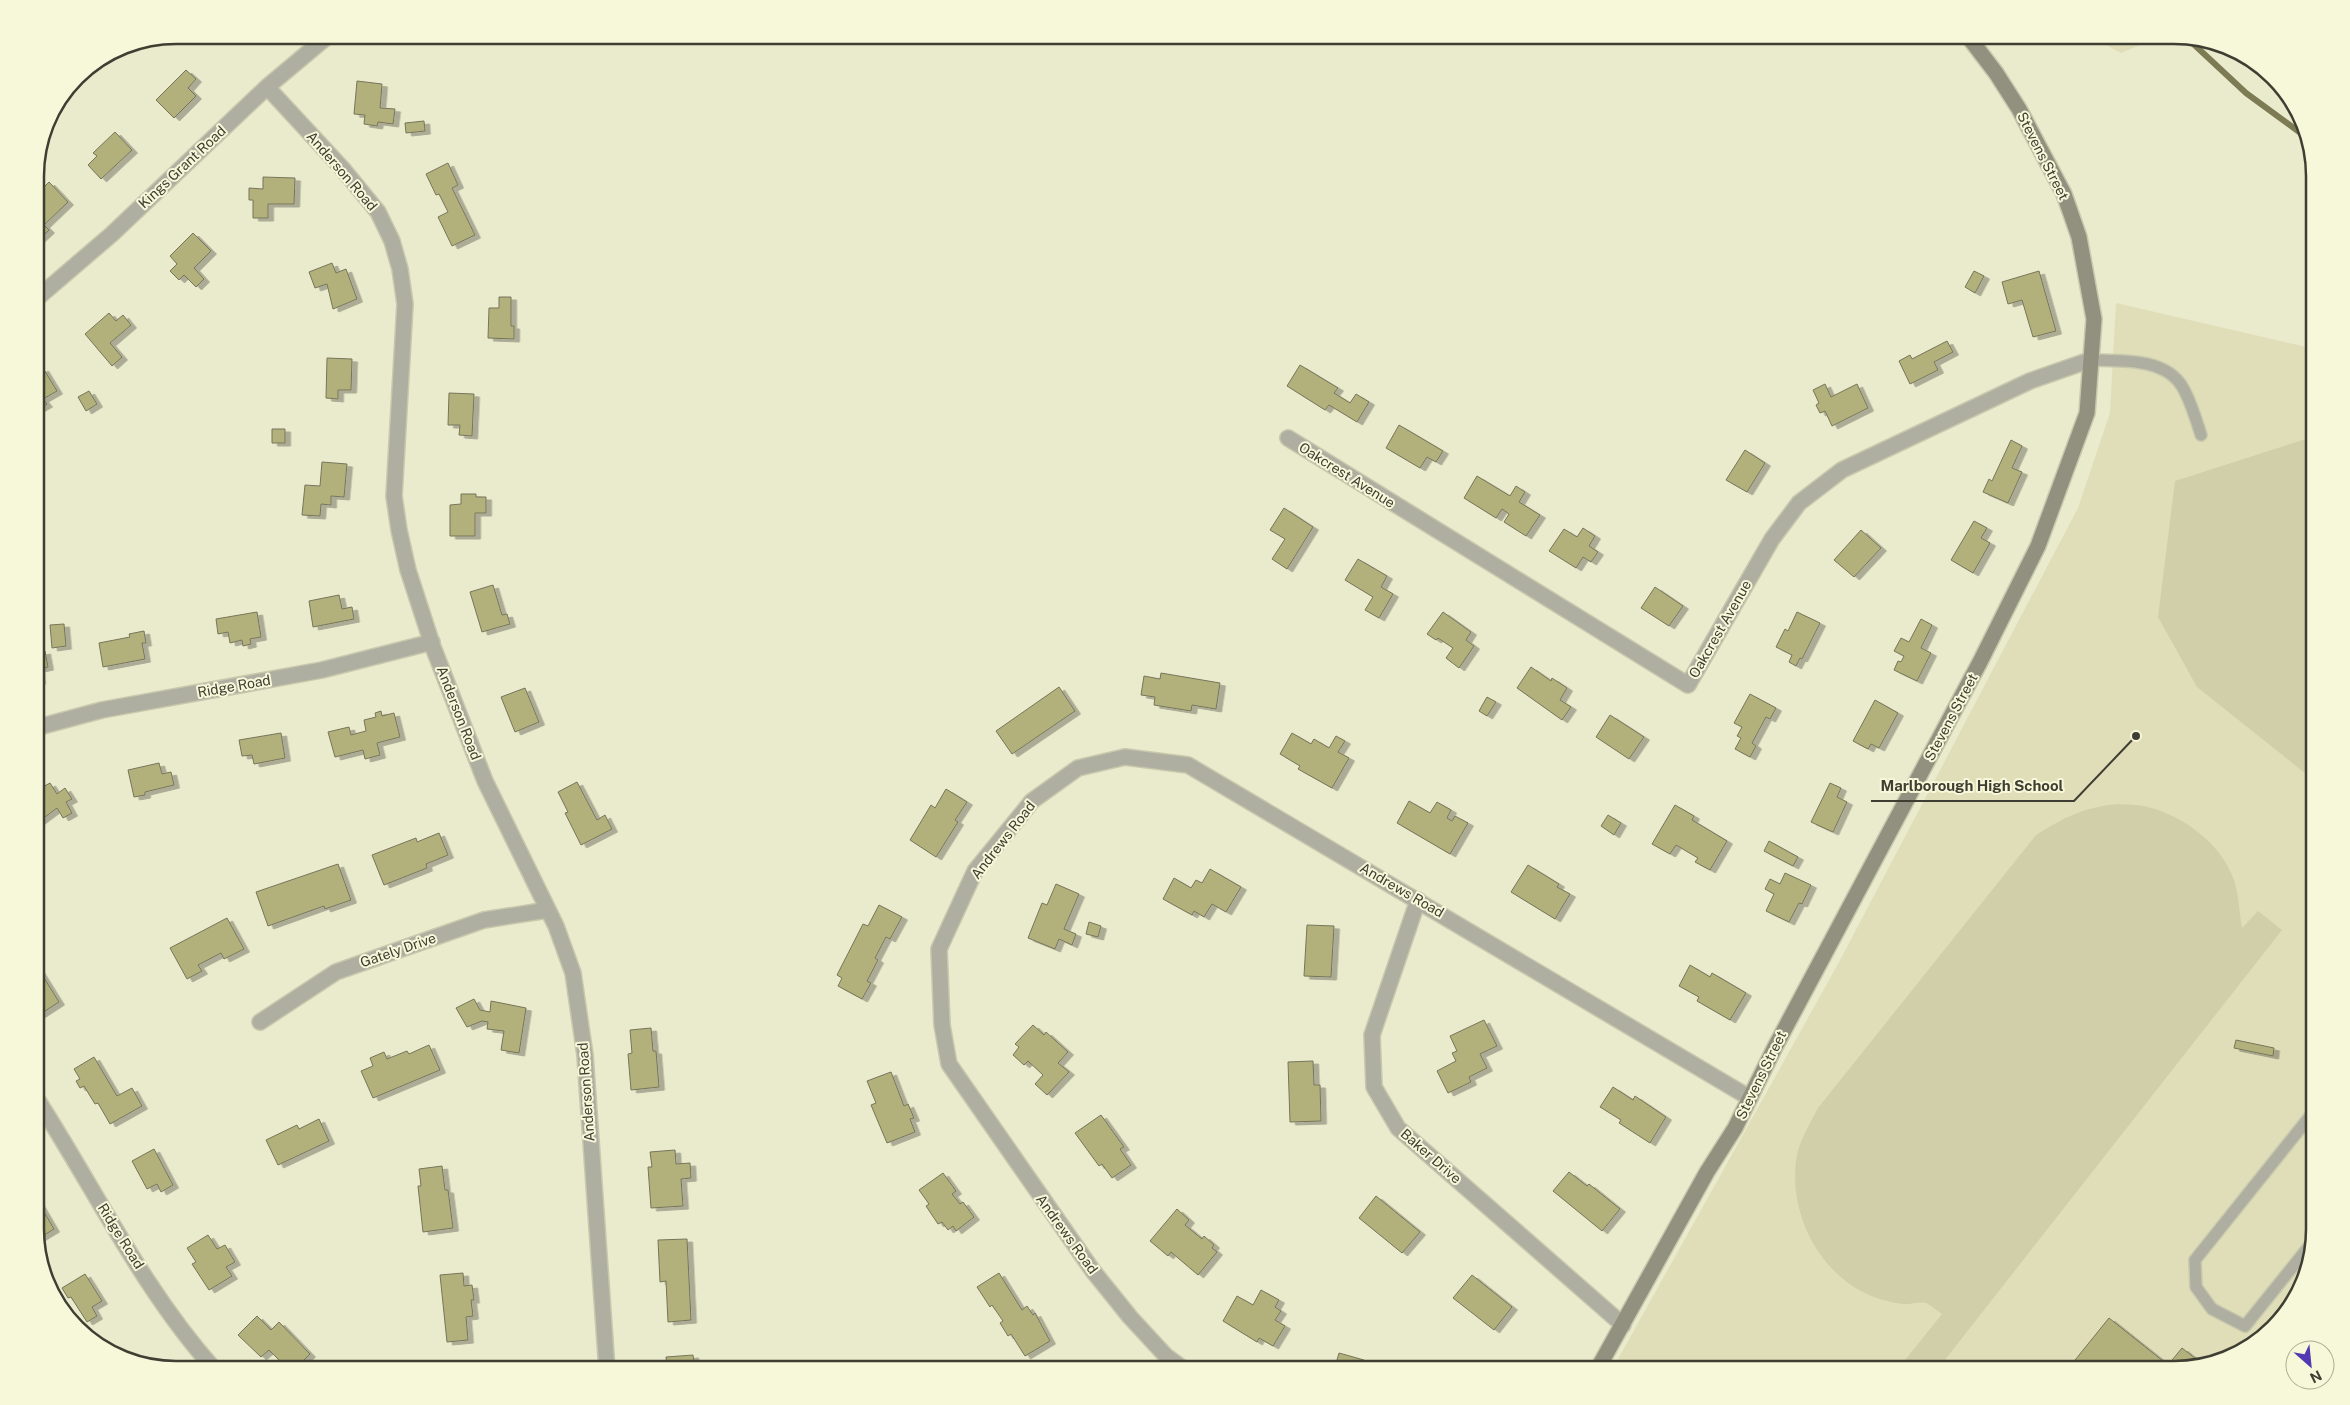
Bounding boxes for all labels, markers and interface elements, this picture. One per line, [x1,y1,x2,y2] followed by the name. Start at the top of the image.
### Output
[2014,109,2072,203] street label: Stevens Street
[135,123,229,211] street label: Kings Grant Road
[303,128,381,214] street label: Anderson Road
[1296,439,1398,511] street label: Oakcrest Avenue
[1686,577,1754,681] street label: Oakcrest Avenue
[434,664,484,762] street label: Anderson Road
[1921,671,1981,763] street label: Stevens Street
[196,672,272,700] street label: Ridge Road
[1871,771,2074,801] callout: Marlborough High School
[1880,777,2064,794] text: Marlborough High School
[968,798,1038,882] street label: Andrews Road
[1357,860,1447,920] street label: Andrews Road
[358,930,438,970] street label: Gately Drive
[1733,1028,1789,1122] street label: Stevens Street
[575,1042,597,1142] street label: Anderson Road
[1397,1125,1465,1187] street label: Baker Drive
[1033,1191,1101,1277] street label: Andrews Road
[95,1200,147,1272] street label: Ridge Road
[2285,1340,2335,1390] north arrow
[2307,1367,2324,1386] text: N

